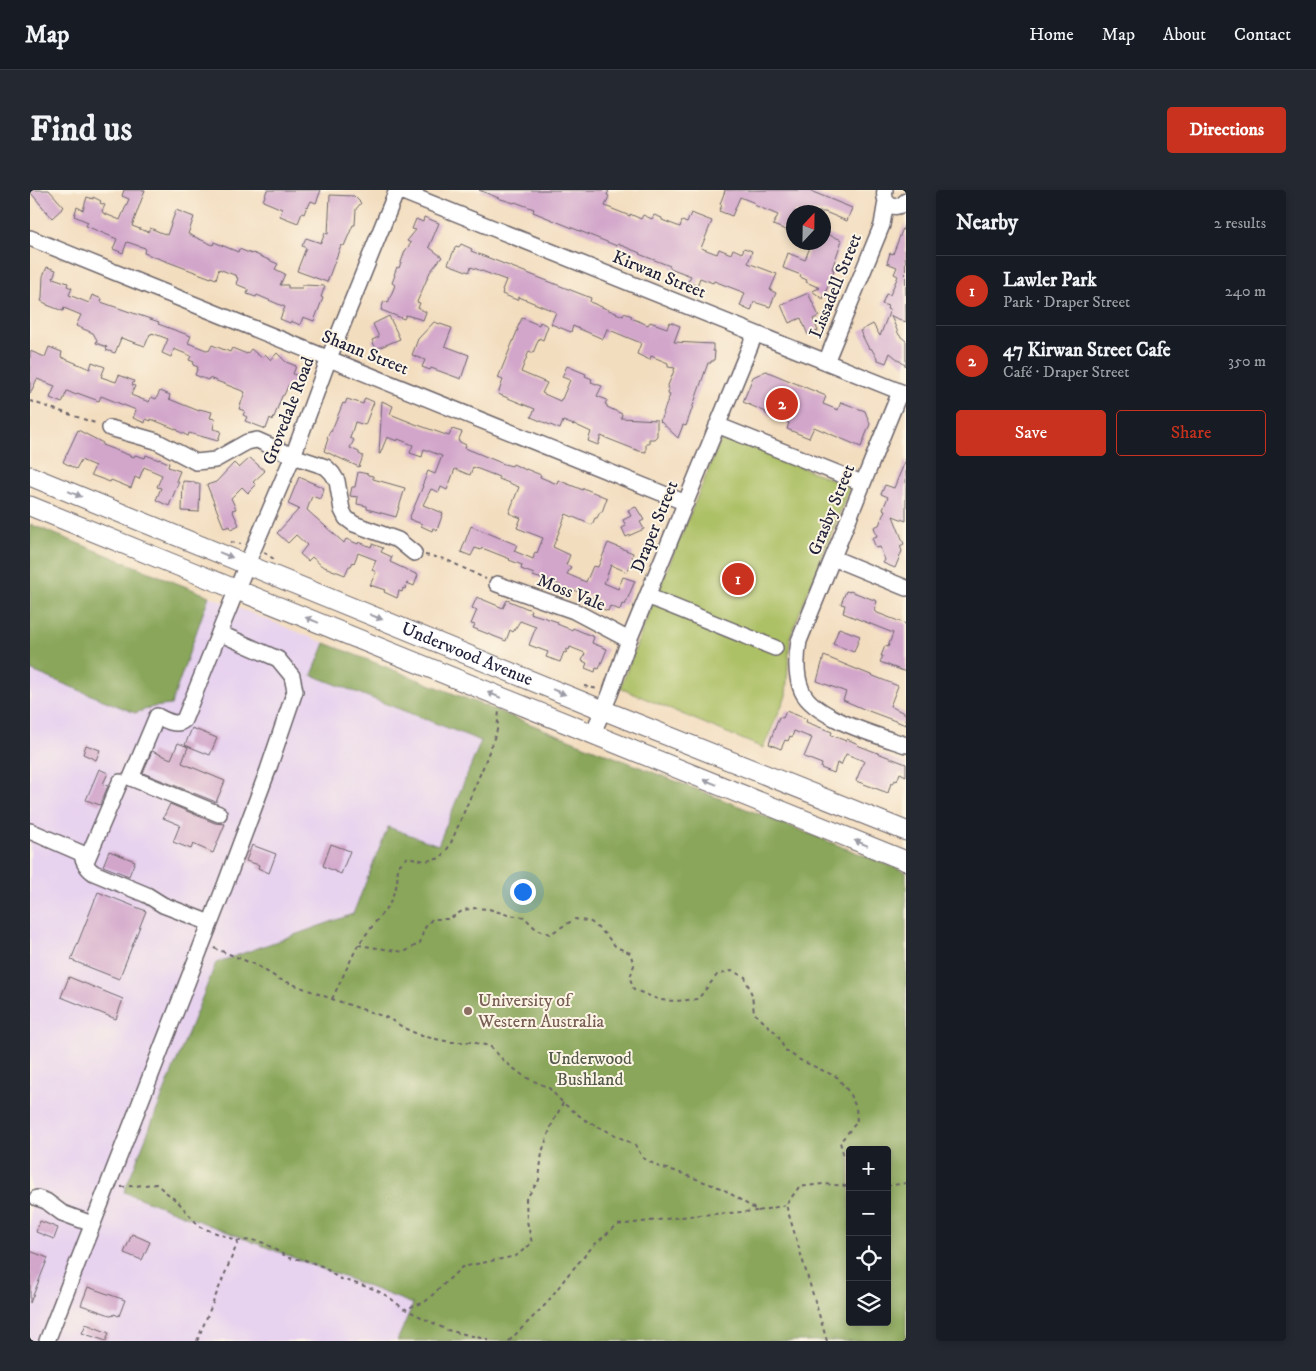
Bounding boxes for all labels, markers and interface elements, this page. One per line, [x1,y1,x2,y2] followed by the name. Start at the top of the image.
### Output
[25,20,69,50] text: Map
[1029,24,1074,46] text: Home
[1102,24,1135,46] text: Map
[1163,24,1206,46] text: About
[1234,24,1291,46] text: Contact
[1167,107,1286,153] button: Directions
[30,108,132,152] text: Find us
[786,205,831,250] north arrow
[956,210,1018,236] text: Nearby
[1214,213,1266,233] text: 2 results
[805,230,867,342] street label: Lissadell Street
[609,246,709,304] street label: Kirwan Street
[1003,269,1097,292] text: Lawler Park
[969,281,975,301] text: 1
[1225,281,1266,301] text: 240 m
[1003,292,1130,312] text: Park · Draper Street
[318,326,412,380] street label: Shann Street
[1003,339,1171,362] text: 47 Kirwan Street Cafe
[968,351,976,371] text: 2
[1228,351,1266,371] text: 350 m
[258,354,320,468] street label: Grovedale Road
[1003,362,1129,382] text: Café · Draper Street
[766,385,798,423] pin: 2
[956,410,1106,456] button: Save
[1116,410,1266,456] button: Share
[804,461,860,559] street label: Grasby Street
[627,478,684,576] street label: Draper Street
[68,491,82,499] one-way arrow
[219,552,233,560] one-way arrow
[722,560,754,598] pin: 1
[534,569,608,617] street label: Moss Vale
[369,613,383,621] one-way arrow
[304,616,319,624] one-way arrow
[398,618,536,691] street label: Underwood Avenue
[552,688,566,696] one-way arrow
[486,691,501,699] one-way arrow
[703,778,717,786] one-way arrow
[854,838,868,846] one-way arrow
[510,879,536,905] your location
[477,990,605,1033] place label: University of Western Australia
[462,1005,474,1017] marker: University of Western Australia
[548,1048,632,1091] park label: Underwood Bushland
[846,1146,891,1326] map controls
[846,1146,891,1191] button: +
[846,1191,891,1236] button: −
[846,1236,891,1281] button: locate
[846,1281,891,1326] button: layers

